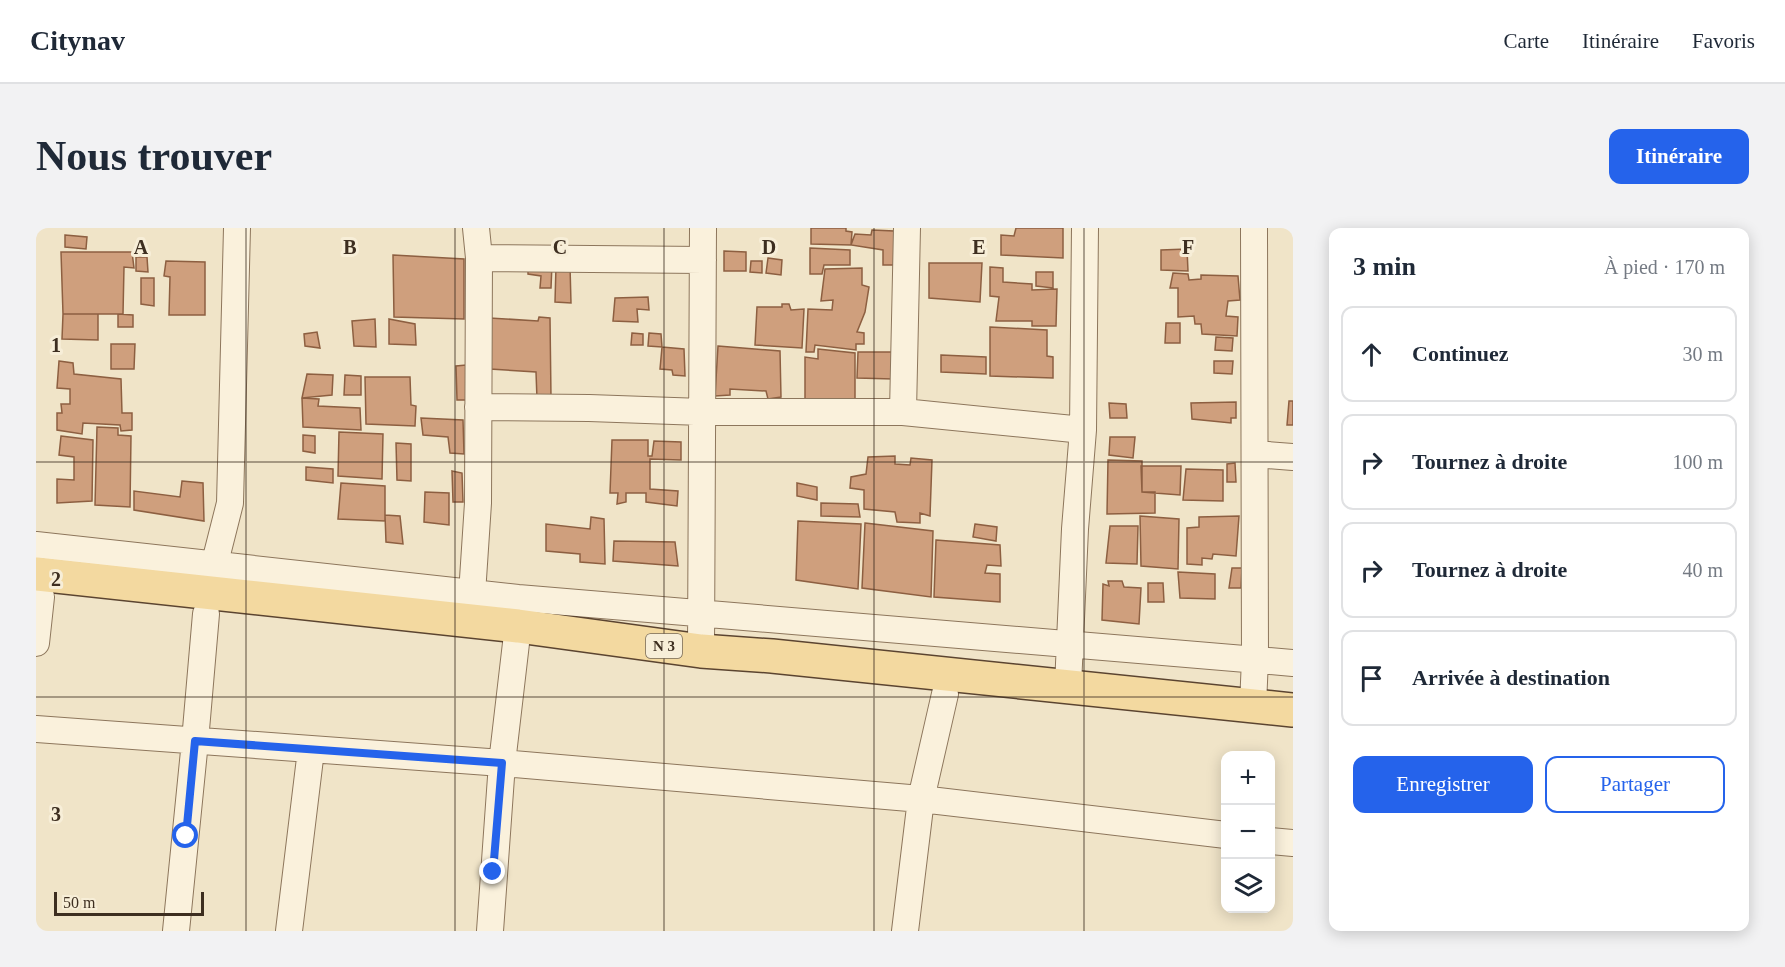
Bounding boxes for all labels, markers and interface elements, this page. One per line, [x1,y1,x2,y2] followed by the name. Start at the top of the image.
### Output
[30,25,125,56] text: Citynav
[1504,29,1549,53] text: Carte
[1582,29,1659,53] text: Itinéraire
[1692,29,1755,53] text: Favoris
[1609,129,1749,184] button: Itinéraire
[36,133,272,179] text: Nous trouver
[134,236,149,258] text: A
[343,236,357,258] text: B
[553,236,567,258] text: C
[762,236,776,258] text: D
[972,236,986,258] text: E
[1182,236,1194,258] text: F
[1353,252,1416,281] text: 3 min
[1604,256,1725,278] text: À pied · 170 m
[51,334,61,356] text: 1
[1355,338,1388,371] icon: ahead
[1412,341,1509,366] text: Continuez
[1682,343,1723,365] text: 30 m
[1355,446,1388,479] icon: right
[1412,449,1567,474] text: Tournez à droite
[1672,451,1723,473] text: 100 m
[1355,554,1388,587] icon: right
[1412,557,1567,582] text: Tournez à droite
[1682,559,1723,581] text: 40 m
[51,568,61,590] text: 2
[646,634,682,658] road number: N 3
[1355,662,1388,695] icon: arrive
[1412,665,1610,690] text: Arrivée à destination
[1221,751,1275,913] map controls
[1221,751,1275,805] button: +
[1353,756,1533,813] button: Enregistrer
[1545,756,1725,813] button: Partager
[51,803,61,825] text: 3
[1221,805,1275,859] button: −
[172,822,198,848] route start
[479,858,505,884] route end
[1221,859,1275,913] button: layers
[54,889,204,916] scale bar
[63,894,95,911] text: 50 m

